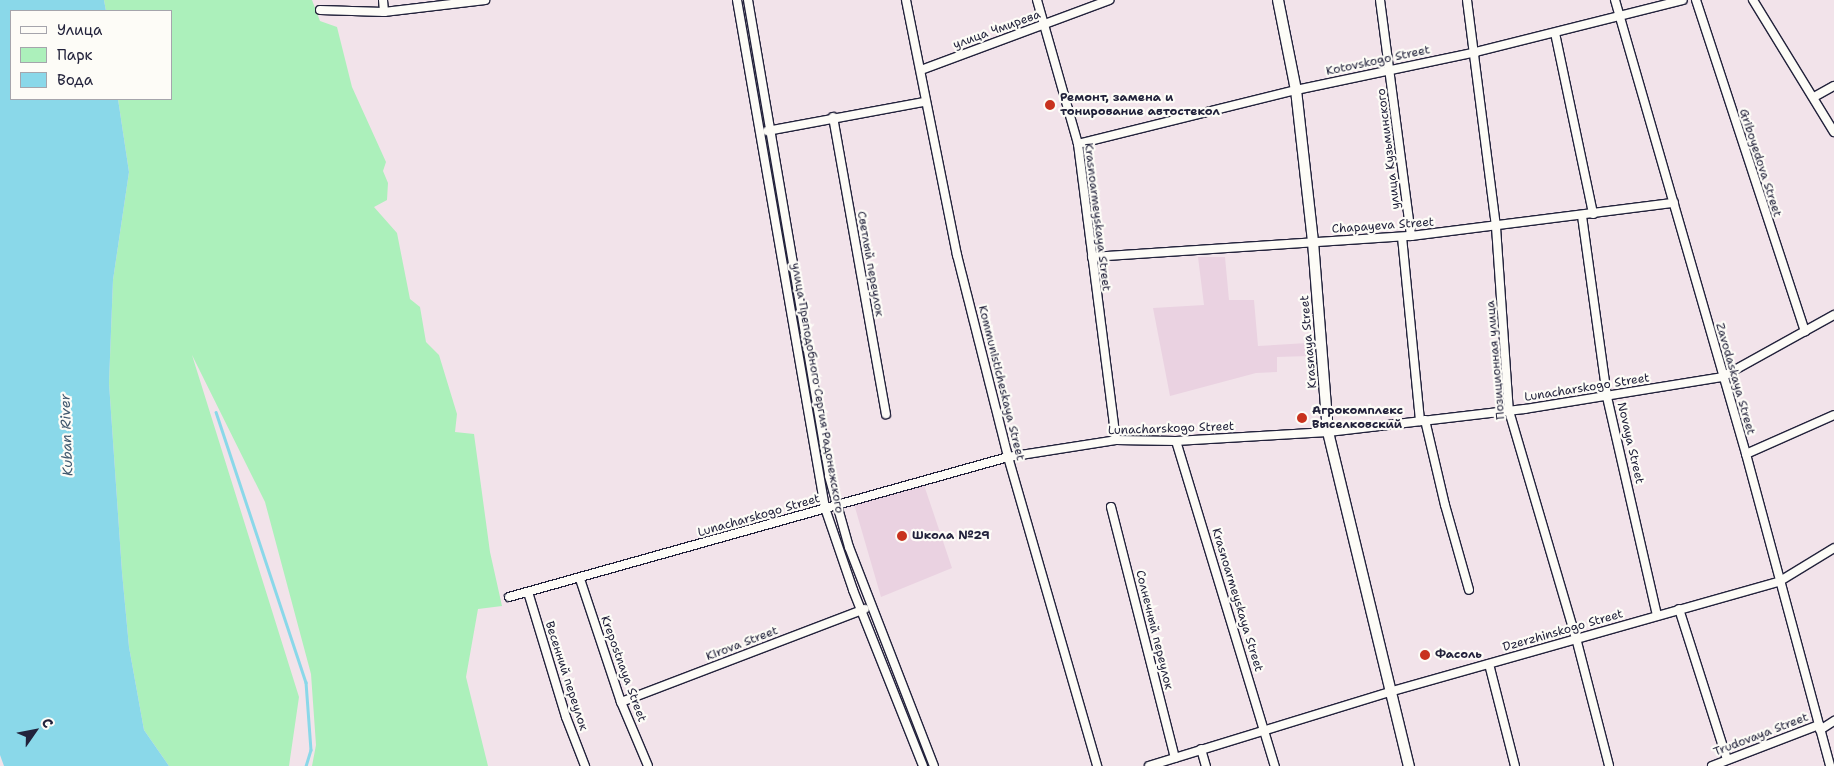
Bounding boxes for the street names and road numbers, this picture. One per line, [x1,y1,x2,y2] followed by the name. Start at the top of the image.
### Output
[951,8,1043,52] street label: улица Чмирева
[1325,43,1431,79] street label: Kotovskogo Street
[1374,88,1404,210] street label: улица Кузьминского
[1736,107,1784,219] street label: Griboyedova Street
[1081,142,1113,292] street label: Krasnoarmeyskaya Street
[854,210,886,318] street label: Светлый переулок
[1331,215,1435,237] street label: Chapayeva Street
[788,262,846,514] street label: улица Преподобного Сергия Радонежского
[1298,295,1320,389] street label: Krasnaya Street
[1484,300,1508,420] street label: Позиционная улица
[975,304,1027,462] street label: Kommunisticheskaya Street
[1712,321,1758,437] street label: Zavodaskaya Street
[1523,371,1651,405] street label: Lunacharskogo Street
[1614,401,1646,485] street label: Novaya Street
[1108,420,1234,438] street label: Lunacharskogo Street
[696,492,822,540] street label: Lunacharskogo Street
[1208,526,1266,674] street label: Krasnoarmeyskaya Street
[1132,569,1176,691] street label: Солнечный переулок
[1501,607,1625,655] street label: Dzerzhinskogo Street
[597,614,649,724] street label: Krepostnaya Street
[542,620,590,732] street label: Весенний переулок
[704,624,780,664] street label: Kirova Street
[1712,710,1810,760] street label: Trudovaya Street

